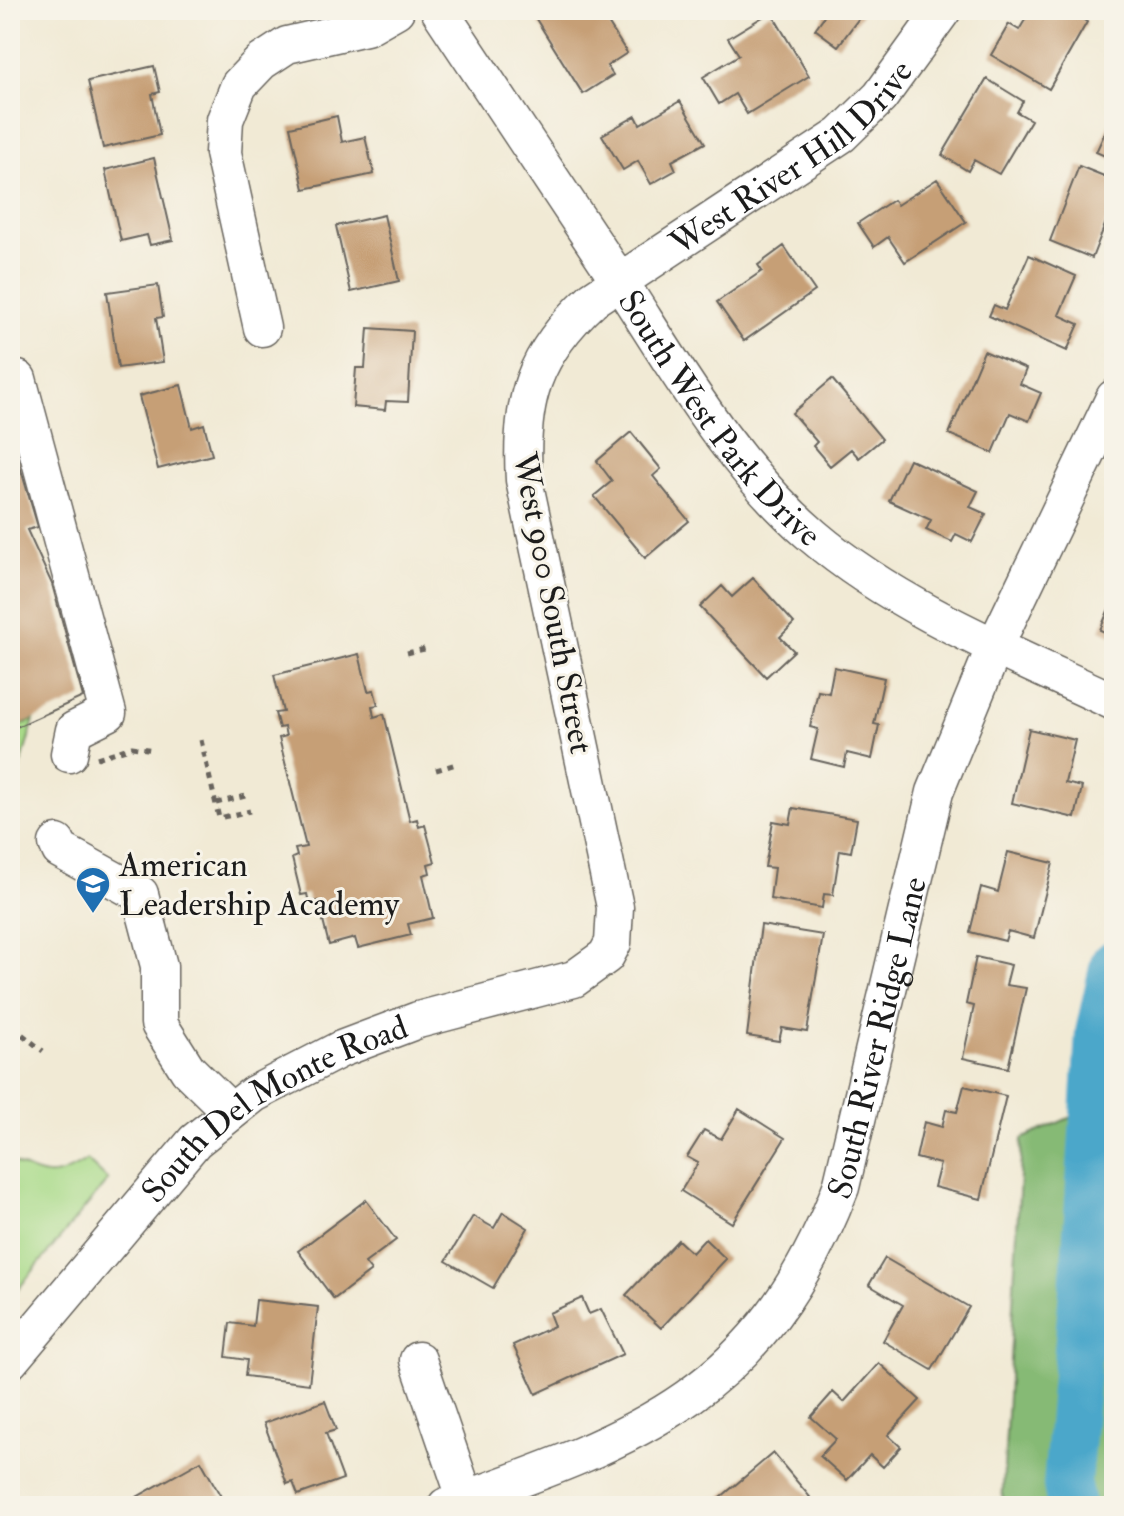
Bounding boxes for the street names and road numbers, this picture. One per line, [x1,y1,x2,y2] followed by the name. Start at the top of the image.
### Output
[661,52,923,266] street label: West River Hill Drive
[608,283,830,557] street label: South West Park Drive
[502,448,603,757] street label: West 900 South Street
[818,873,937,1205] street label: South River Ridge Lane
[132,1006,414,1212] street label: South Del Monte Road

